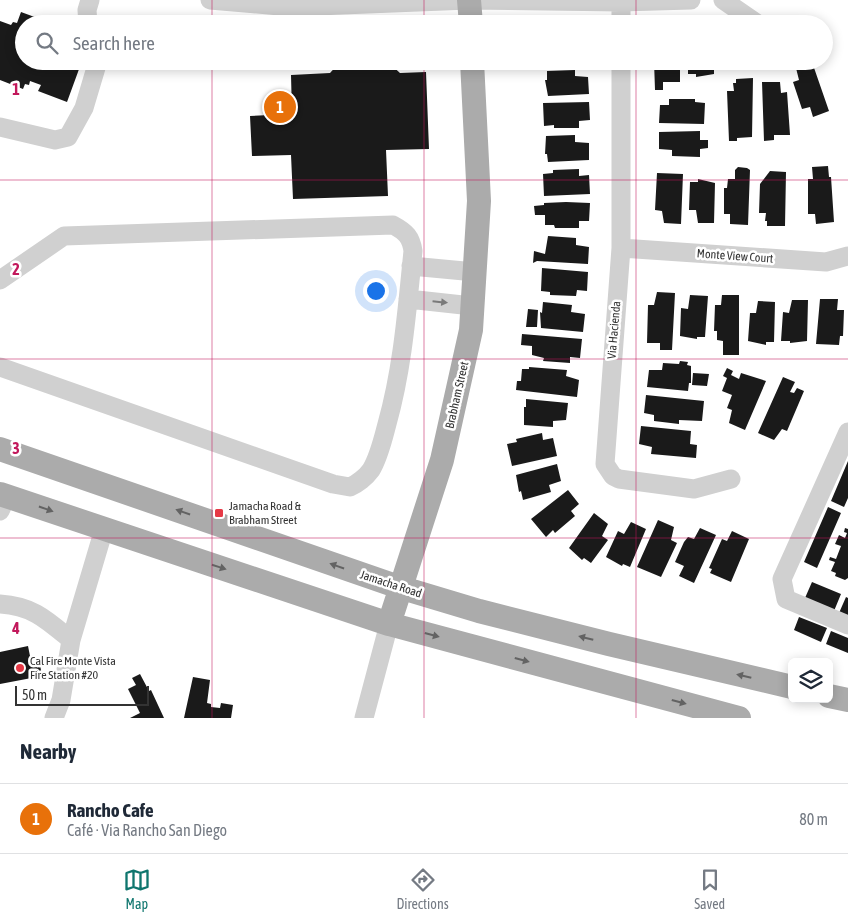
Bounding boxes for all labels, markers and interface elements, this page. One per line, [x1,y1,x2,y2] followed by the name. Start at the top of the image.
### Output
[15,15,833,70] search box
[33,29,61,57] icon: search
[73,32,155,54] text: Search here
[12,80,20,98] text: 1
[264,88,296,126] pin: 1
[696,246,774,266] street label: Monte View Court
[12,260,20,278] text: 2
[363,278,389,304] your location
[432,299,448,307] one-way arrow
[604,300,624,360] street label: Via Hacienda
[442,360,472,430] street label: Brabham Street
[12,439,20,457] text: 3
[229,499,302,527] place label: Jamacha Road & Brabham Street
[39,506,54,514] one-way arrow
[213,507,225,519] marker: Jamacha Road & Brabham Street
[175,508,190,516] one-way arrow
[329,562,344,569] one-way arrow
[212,564,227,571] one-way arrow
[358,567,424,601] street label: Jamacha Road
[11,619,20,637] text: 4
[425,632,440,640] one-way arrow
[579,634,594,642] one-way arrow
[30,654,116,682] place label: Cal Fire Monte Vista Fire Station #20
[514,656,529,664] one-way arrow
[788,658,833,703] map controls
[788,658,833,703] button: layers
[14,662,26,674] marker: Cal Fire Monte Vista Fire Station #20
[737,672,752,680] one-way arrow
[15,683,149,706] scale bar
[22,687,47,703] text: 50 m
[671,698,686,706] one-way arrow
[20,739,76,763] text: Nearby
[67,799,154,821] text: Rancho Cafe
[32,810,40,828] text: 1
[799,810,828,828] text: 80 m
[67,821,227,839] text: Café · Via Rancho San Diego
[123,866,151,912] tab: Map
[396,866,449,912] tab: Directions
[694,866,725,912] tab: Saved

